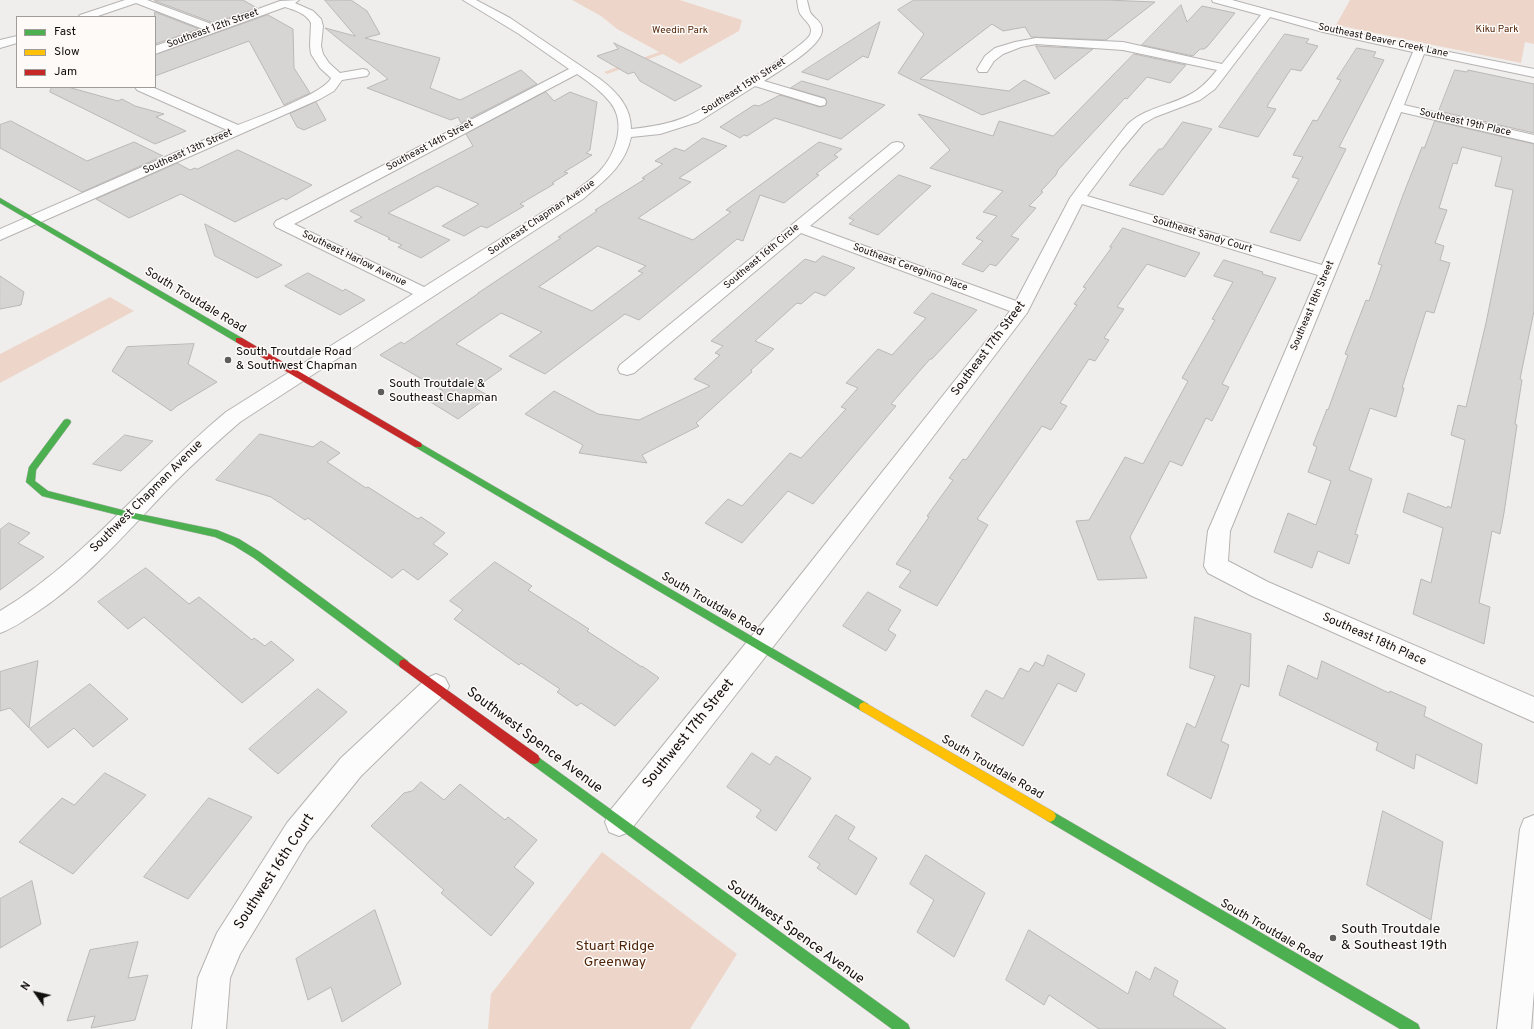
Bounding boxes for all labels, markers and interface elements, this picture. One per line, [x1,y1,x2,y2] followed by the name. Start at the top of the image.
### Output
[166,7,260,51] street label: Southeast 12th Street
[16,16,156,88] legend
[1317,21,1449,61] street label: Southeast Beaver Creek Lane
[54,24,76,40] text: Fast
[1476,24,1518,36] park label: Kiku Park
[652,25,708,37] park label: Weedin Park
[54,44,80,60] text: Slow
[700,56,788,118] street label: Southeast 15th Street
[54,64,77,80] text: Jam
[1418,107,1512,139] street label: Southeast 19th Place
[385,118,475,174] street label: Southeast 14th Street
[142,127,234,177] street label: Southeast 13th Street
[486,178,598,258] street label: Southeast Chapman Avenue
[1151,214,1253,256] street label: Southeast Sandy Court
[722,222,802,292] street label: Southeast 16th Circle
[300,228,408,290] street label: Southeast Harlow Avenue
[851,242,969,294] street label: Southeast Cereghino Place
[1289,259,1337,353] street label: Southeast 18th Street
[142,265,248,337] street label: South Troutdale Road
[949,299,1029,399] street label: Southeast 17th Street
[236,346,357,374] place label: South Troutdale Road & Southwest Chapman
[223,355,233,365] marker: South Troutdale Road & Southwest Chapman
[389,378,497,406] place label: South Troutdale & Southeast Chapman
[376,387,386,397] marker: South Troutdale & Southeast Chapman
[88,438,206,556] street label: Southwest Chapman Avenue
[658,570,766,640] street label: South Troutdale Road
[1320,611,1428,669] street label: Southeast 18th Place
[640,676,738,792] street label: Southwest 17th Street
[463,684,605,798] street label: Southwest Spence Avenue
[938,733,1046,803] street label: South Troutdale Road
[231,811,319,933] street label: Southwest 16th Court
[723,877,867,989] street label: Southwest Spence Avenue
[1217,897,1325,967] street label: South Troutdale Road
[1341,922,1447,954] place label: South Troutdale & Southeast 19th
[1328,933,1338,943] marker: South Troutdale & Southeast 19th
[575,939,655,972] park label: Stuart Ridge Greenway
[16,973,56,1013] north arrow
[18,979,34,993] text: N

